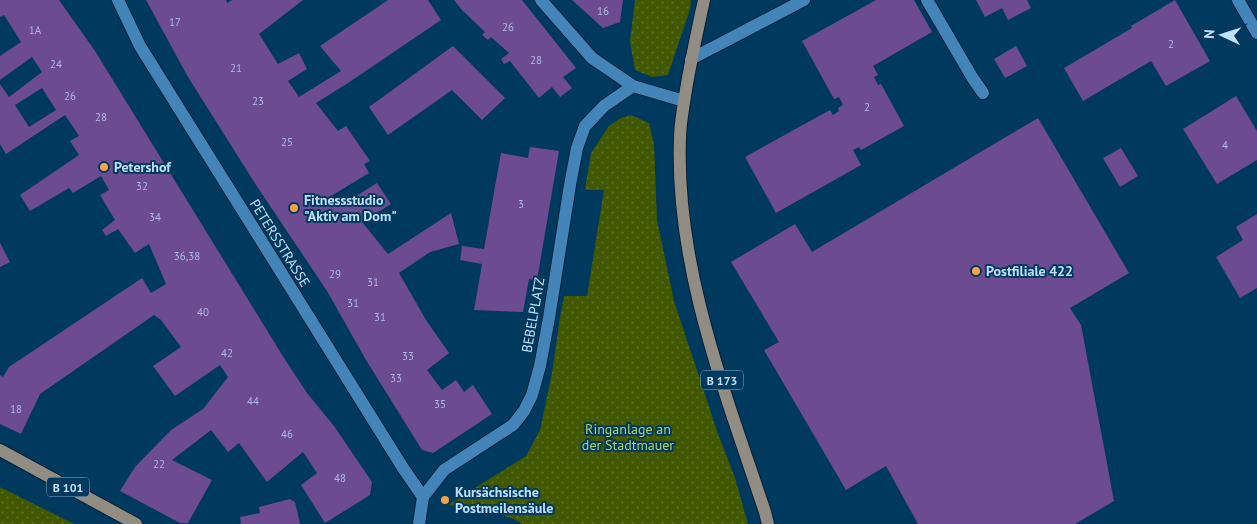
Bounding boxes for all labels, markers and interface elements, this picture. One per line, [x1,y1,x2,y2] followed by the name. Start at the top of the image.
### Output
[597,4,609,18] house number: 16
[1197,10,1247,60] north arrow
[169,15,181,29] house number: 17
[502,20,514,34] house number: 26
[29,23,42,37] house number: 1A
[1200,29,1218,39] text: N
[1168,37,1174,51] house number: 2
[530,53,542,67] house number: 28
[50,57,62,71] house number: 24
[230,61,242,75] house number: 21
[64,89,76,103] house number: 26
[252,94,264,108] house number: 23
[864,100,870,114] house number: 2
[95,110,107,124] house number: 28
[281,135,293,149] house number: 25
[1222,138,1228,152] house number: 4
[114,158,172,176] place label: Petershof
[98,161,110,173] marker: Petershof
[136,179,148,193] house number: 32
[304,191,397,225] place label: Fitnessstudio "Aktiv am Dom"
[246,196,314,290] street label: PETERSSTRASSE
[518,197,524,211] house number: 3
[288,202,300,214] marker: Fitnessstudio "Aktiv am Dom"
[149,210,161,224] house number: 34
[174,249,200,263] house number: 36,38
[986,262,1073,280] place label: Postfiliale 422
[970,265,982,277] marker: Postfiliale 422
[329,267,341,281] house number: 29
[367,275,379,289] house number: 31
[518,276,549,354] street label: BEBELPLATZ
[347,296,359,310] house number: 31
[197,305,209,319] house number: 40
[374,310,386,324] house number: 31
[221,346,233,360] house number: 42
[402,349,414,363] house number: 33
[701,370,743,390] road number: B 173
[390,371,402,385] house number: 33
[247,394,259,408] house number: 44
[434,397,446,411] house number: 35
[10,402,22,416] house number: 18
[582,420,674,454] park label: Ringanlage an der Stadtmauer
[281,427,293,441] house number: 46
[153,457,165,471] house number: 22
[334,471,346,485] house number: 48
[47,478,89,497] road number: B 101
[455,483,553,517] place label: Kursächsische Postmeilensäule
[439,494,451,506] marker: Kursächsische Postmeilensäule

